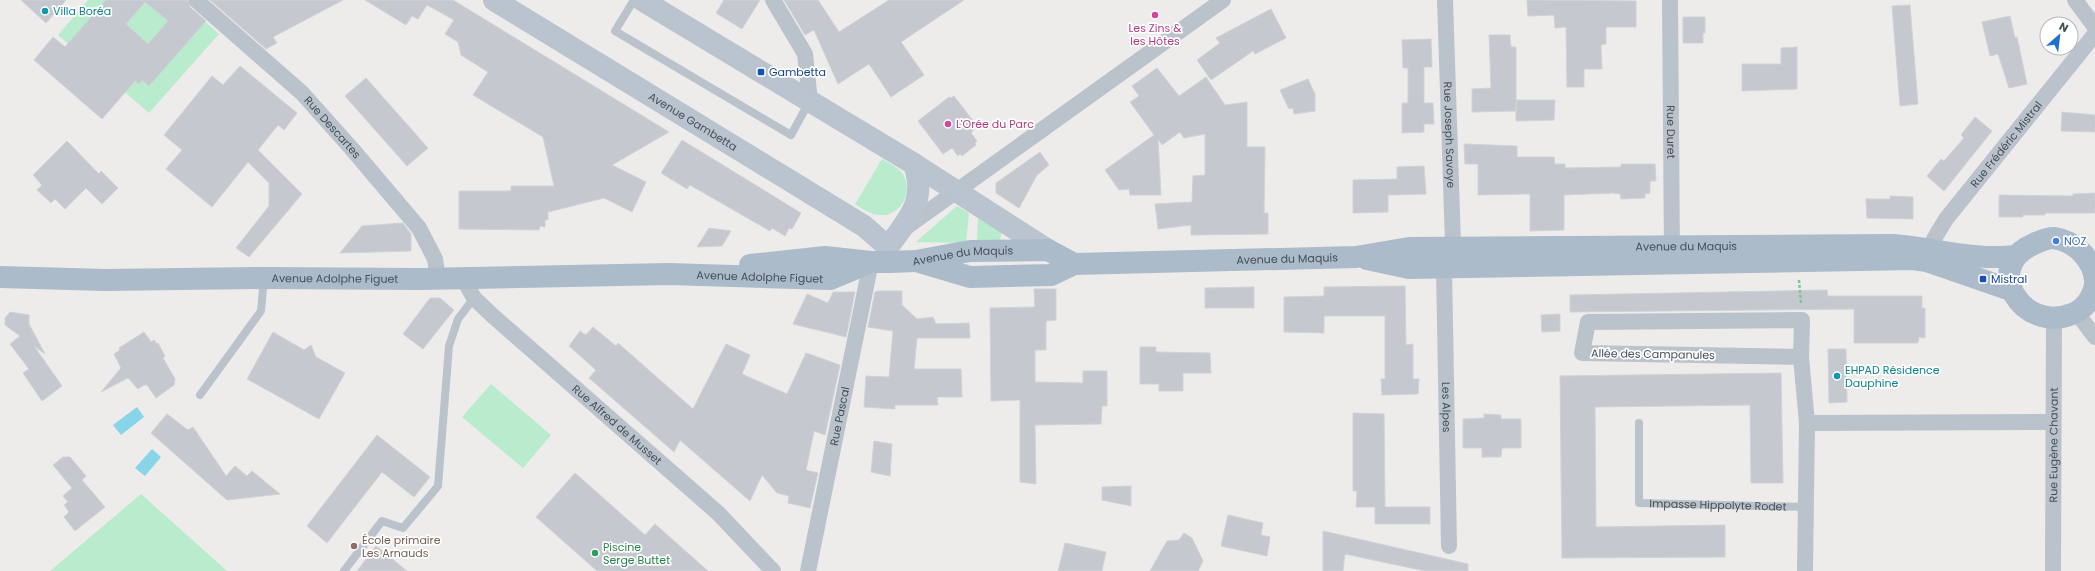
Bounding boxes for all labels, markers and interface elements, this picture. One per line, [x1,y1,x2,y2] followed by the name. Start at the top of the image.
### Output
[53,3,111,19] place label: Villa Boréa
[40,6,50,16] marker: Villa Boréa
[1150,10,1160,20] marker: Les Zins & les Hôtes
[2039,16,2079,56] north arrow
[2056,18,2071,36] text: N
[1129,20,1182,49] place label: Les Zins & les Hôtes
[769,64,826,80] place label: Gambetta
[756,67,766,77] marker: Gambetta
[1440,81,1459,189] street label: Rue Joseph Savoye
[645,88,740,155] street label: Avenue Gambetta
[300,93,365,162] street label: Rue Descartes
[1966,98,2046,191] street label: Rue Frédéric Mistral
[1663,105,1679,159] street label: Rue Duret
[956,116,1034,132] place label: L'Orée du Parc
[943,119,953,129] marker: L'Orée du Parc
[2064,233,2086,249] place label: NOZ
[2051,236,2061,246] marker: NOZ
[1635,238,1737,255] street label: Avenue du Maquis
[911,242,1014,270] street label: Avenue du Maquis
[1236,249,1338,268] street label: Avenue du Maquis
[696,267,823,287] street label: Avenue Adolphe Figuet
[272,270,398,287] street label: Avenue Adolphe Figuet
[1991,271,2027,287] place label: Mistral
[1978,274,1988,284] marker: Mistral
[1591,345,1715,363] street label: Allée des Campanules
[1845,362,1940,391] place label: EHPAD Résidence Dauphine
[1832,371,1842,381] marker: EHPAD Résidence Dauphine
[569,381,666,468] street label: Rue Alfred de Musset
[1438,382,1455,433] street label: Les Alpes
[826,385,853,447] street label: Rue Pascal
[2045,387,2062,503] street label: Rue Eugène Chavant
[1649,495,1787,515] street label: Impasse Hippolyte Rodet
[362,532,441,561] place label: École primaire Les Arnauds
[603,539,670,568] place label: Piscine Serge Buttet
[349,541,359,551] marker: École primaire Les Arnauds
[590,548,600,558] marker: Piscine Serge Buttet

